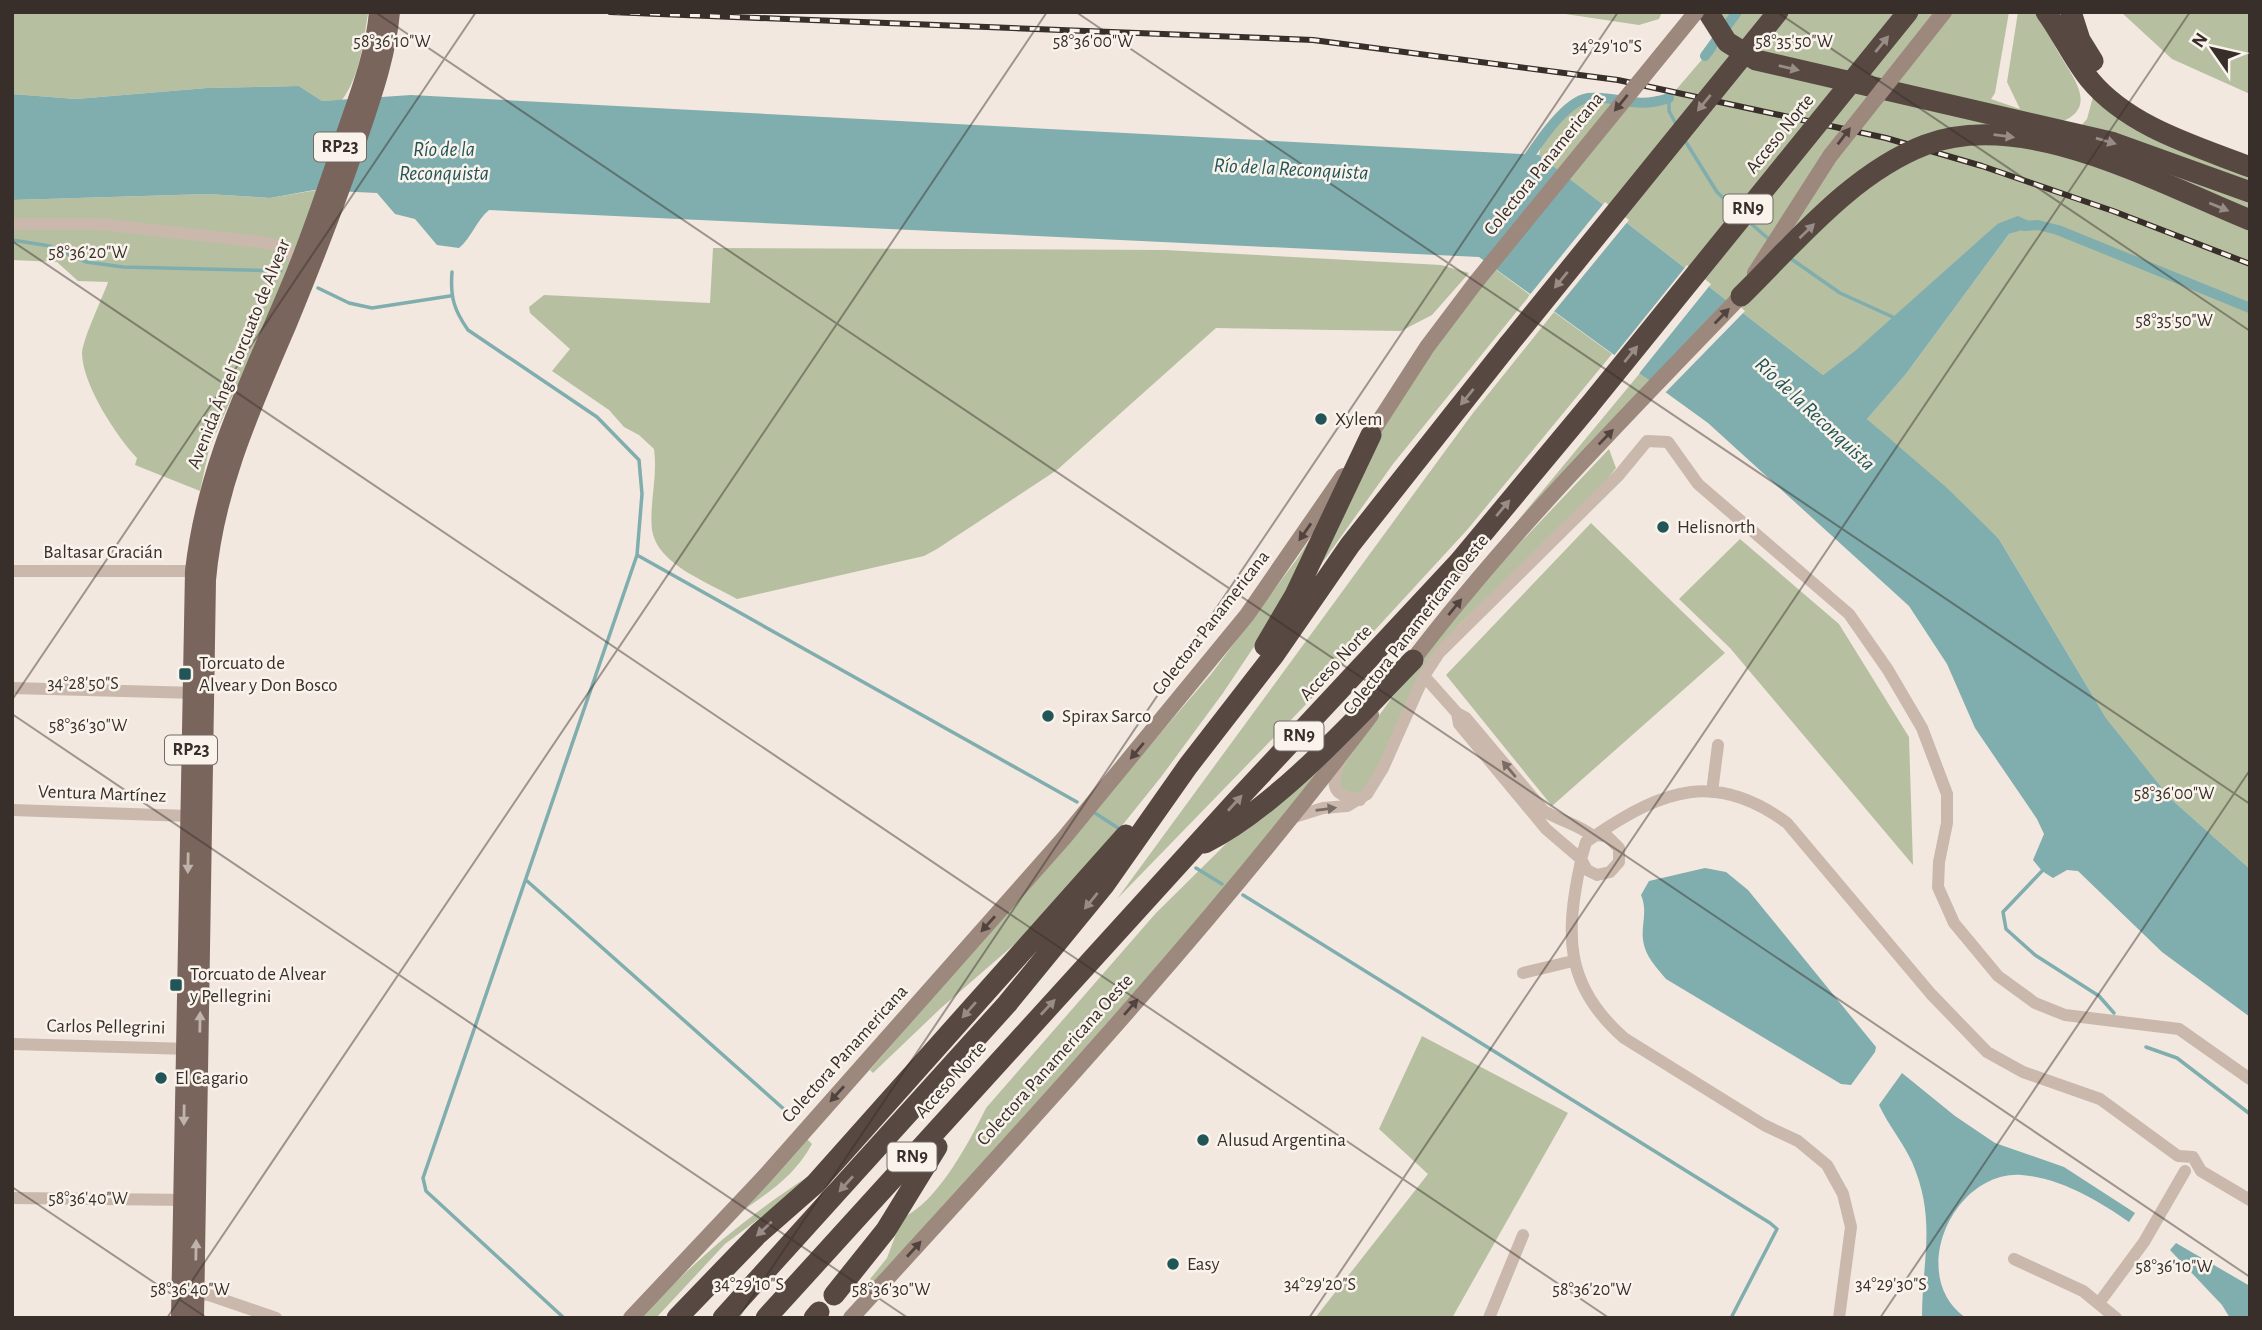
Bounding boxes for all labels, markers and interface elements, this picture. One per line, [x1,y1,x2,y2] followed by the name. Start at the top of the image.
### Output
[2178,14,2248,84] north arrow
[2189,30,2212,51] text: N
[353,33,431,51] text: 58°36'10"W
[1053,33,1133,51] text: 58°36'00"W
[1755,33,1833,51] text: 58°35'50"W
[1875,36,1890,54] one-way arrow
[1572,38,1642,56] text: 34°29'10"S
[1778,63,1800,74] one-way arrow
[1481,89,1607,239] street label: Colectora Panamericana
[1742,91,1818,177] street label: Acceso Norte
[1614,94,1629,111] one-way arrow
[1697,95,1712,112] one-way arrow
[1837,128,1852,146] one-way arrow
[1993,130,2015,141] one-way arrow
[314,132,366,162] road number: RP23
[2096,136,2118,147] one-way arrow
[399,139,489,184] water label: Río de la Reconquista
[1213,154,1369,184] water label: Río de la Reconquista
[1724,194,1772,224] road number: RN9
[2209,202,2230,213] one-way arrow
[1798,223,1815,240] one-way arrow
[182,236,294,471] street label: Avenida Ángel Torcuato de Alvear
[48,244,128,262] text: 58°36'20"W
[1554,272,1569,289] one-way arrow
[1714,308,1730,325] one-way arrow
[2135,312,2213,330] text: 58°35'50"W
[1623,345,1638,363] one-way arrow
[1751,353,1879,475] water label: Río de la Reconquista
[1459,388,1474,406] one-way arrow
[1335,410,1383,429] place label: Xylem
[1313,411,1329,427] marker: Xylem
[1598,429,1614,446] one-way arrow
[1496,500,1511,518] one-way arrow
[1677,518,1756,537] place label: Helisnorth
[1655,519,1671,535] marker: Helisnorth
[1299,523,1312,542] one-way arrow
[1340,531,1492,719] street label: Colectora Panamericana Oeste
[43,543,163,562] street label: Baltasar Gracián
[1149,547,1273,699] street label: Colectora Panamericana
[1448,598,1463,616] one-way arrow
[1296,621,1376,705] street label: Acceso Norte
[199,654,338,695] place label: Torcuato de Alvear y Don Bosco
[177,666,193,682] marker: Torcuato de Alvear y Don Bosco
[47,675,119,693] text: 34°28'50"S
[1062,707,1151,726] place label: Spirax Sarco
[1040,708,1056,724] marker: Spirax Sarco
[49,717,127,735] text: 58°36'30"W
[1274,722,1324,750] road number: RN9
[165,736,217,764] road number: RP23
[1129,742,1144,760] one-way arrow
[1501,760,1517,778] one-way arrow
[37,782,167,806] street label: Ventura Martínez
[2134,785,2214,803] text: 58°36'00"W
[1226,795,1242,812] one-way arrow
[1315,803,1337,814] one-way arrow
[183,852,194,874] one-way arrow
[1084,892,1099,909] one-way arrow
[980,915,996,933] one-way arrow
[189,965,326,1006] place label: Torcuato de Alvear y Pellegrini
[973,971,1137,1149] street label: Colectora Panamericana Oeste
[168,977,184,993] marker: Torcuato de Alvear y Pellegrini
[778,981,912,1126] street label: Colectora Panamericana
[1040,998,1056,1016] one-way arrow
[1123,998,1138,1015] one-way arrow
[961,1001,977,1019] one-way arrow
[194,1011,206,1033] one-way arrow
[46,1016,166,1038] street label: Carlos Pellegrini
[912,1038,990,1122] street label: Acceso Norte
[175,1069,248,1088] place label: El Cagario
[153,1070,169,1086] marker: El Cagario
[829,1085,845,1103] one-way arrow
[178,1104,190,1126] one-way arrow
[1217,1131,1346,1150] place label: Alusud Argentina
[1195,1132,1211,1148] marker: Alusud Argentina
[888,1142,936,1172] road number: RN9
[838,1175,854,1192] one-way arrow
[48,1190,128,1208] text: 58°36'40"W
[755,1221,773,1237] one-way arrow
[191,1238,202,1260] one-way arrow
[905,1241,921,1258] one-way arrow
[1187,1255,1220,1274] place label: Easy
[1165,1256,1181,1272] marker: Easy
[2135,1258,2213,1276] text: 58°36'10"W
[714,1276,784,1294] text: 34°29'10"S
[1284,1276,1356,1294] text: 34°29'20"S
[1855,1276,1927,1294] text: 34°29'30"S
[150,1281,230,1299] text: 58°36'40"W
[852,1281,930,1299] text: 58°36'30"W
[1552,1281,1632,1299] text: 58°36'20"W

